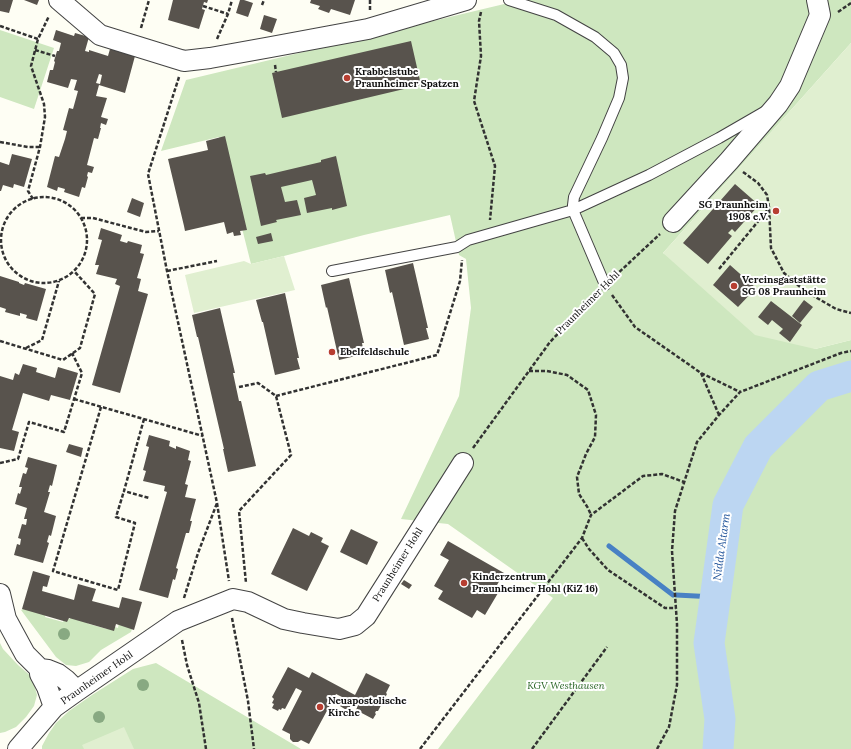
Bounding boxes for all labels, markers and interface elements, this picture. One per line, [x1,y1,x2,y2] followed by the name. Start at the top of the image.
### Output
[355,66,459,90] place label: Krabbelstube Praunheimer Spatzen
[342,73,352,83] marker: Krabbelstube Praunheimer Spatzen
[699,199,768,222] place label: SG Praunheim 1908 e.V.
[771,206,781,216] marker: SG Praunheim 1908 e.V.
[554,269,622,337] street label: Praunheimer Hohl
[742,274,826,298] place label: Vereinsgaststätte SG 08 Praunheim
[729,281,739,291] marker: Vereinsgaststätte SG 08 Praunheim
[340,346,409,358] place label: Ebelfeldschule
[327,347,337,357] marker: Ebelfeldschule
[711,513,733,581] water label: Nidda Altarm
[370,526,426,604] street label: Praunheimer Hohl
[472,571,598,594] place label: Kinderzentrum Praunheimer Hohl (KiZ 16)
[459,578,469,588] marker: Kinderzentrum Praunheimer Hohl (KiZ 16)
[59,649,135,707] street label: Praunheimer Hohl
[527,680,605,692] park label: KGV Westhausen
[328,695,407,718] place label: Neuapostolische Kirche
[315,702,325,712] marker: Neuapostolische Kirche

